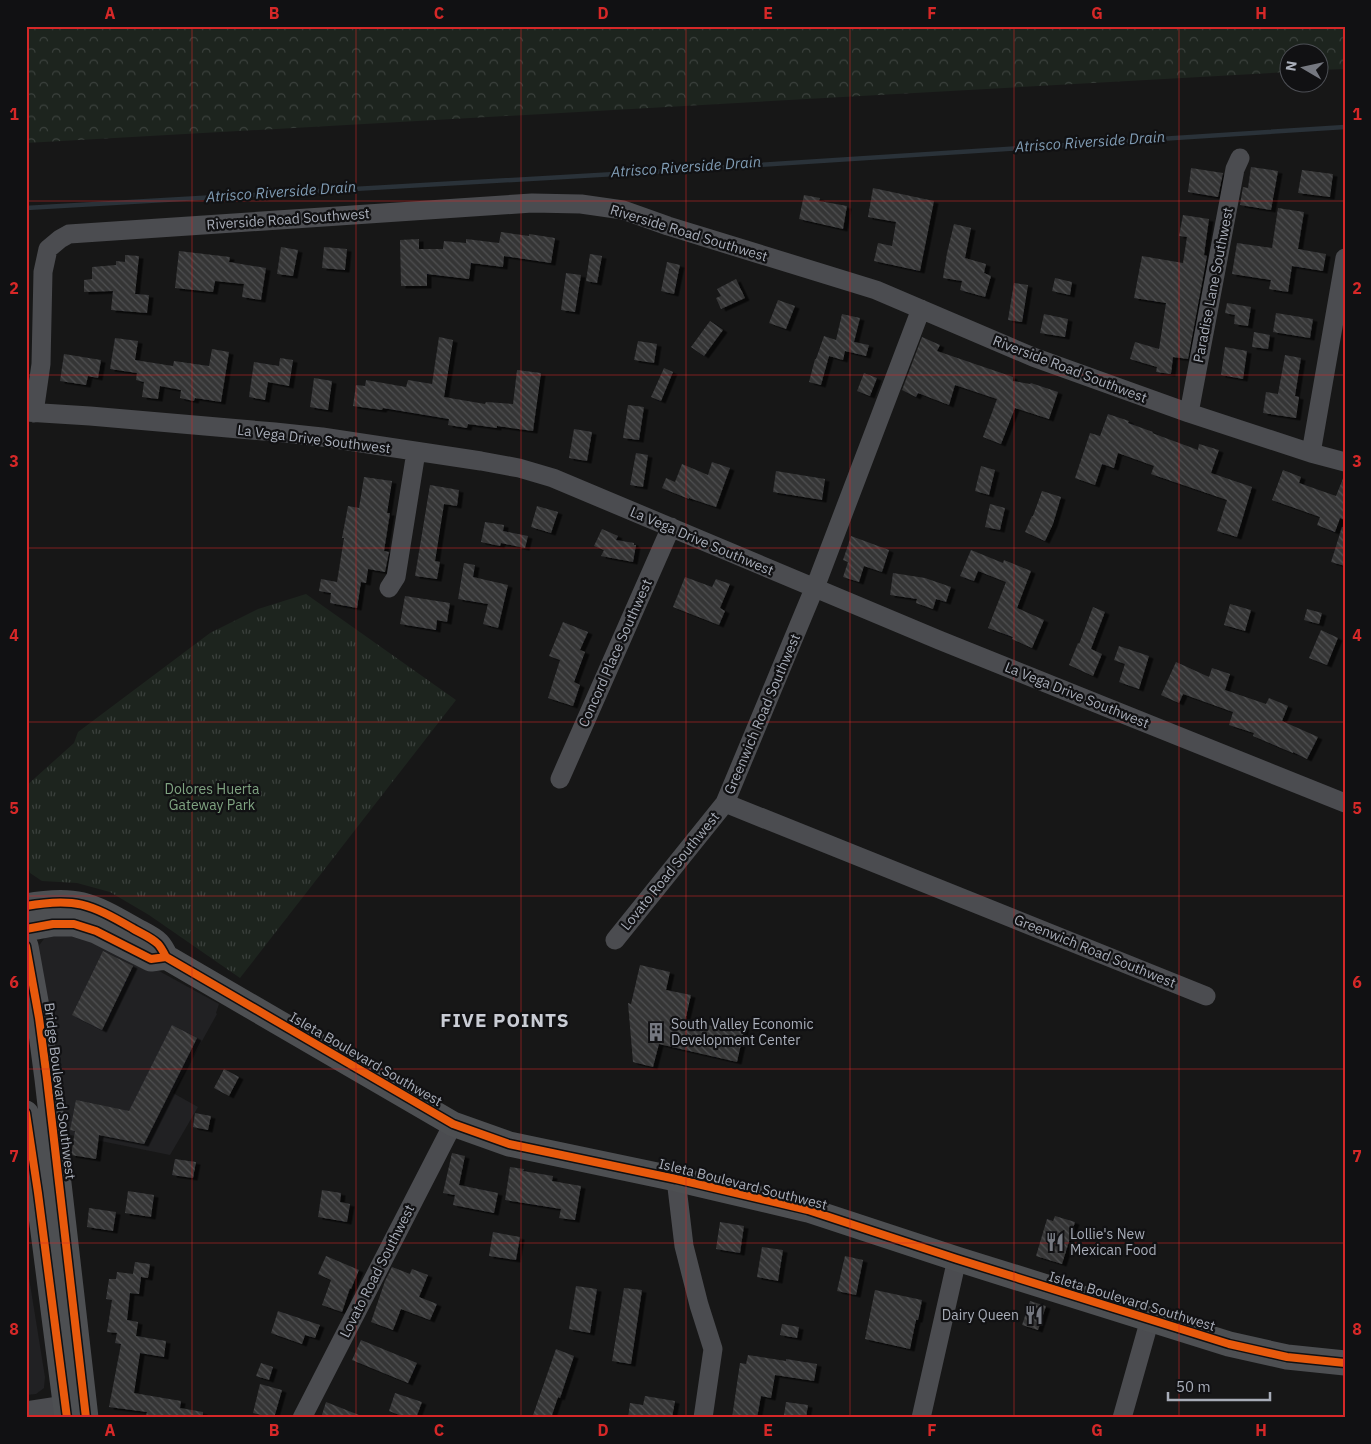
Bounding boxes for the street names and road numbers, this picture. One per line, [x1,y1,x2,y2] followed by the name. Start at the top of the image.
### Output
[608,200,770,266] street label: Riverside Road Southwest
[206,204,370,234] street label: Riverside Road Southwest
[1189,206,1237,364] street label: Paradise Lane Southwest
[990,331,1150,407] street label: Riverside Road Southwest
[236,421,392,457] street label: La Vega Drive Southwest
[627,503,777,579] street label: La Vega Drive Southwest
[574,576,656,730] street label: Concord Place Southwest
[720,631,804,797] street label: Greenwich Road Southwest
[1002,658,1152,732] street label: La Vega Drive Southwest
[617,808,723,934] street label: Lovato Road Southwest
[1012,910,1179,992] street label: Greenwich Road Southwest
[40,1002,80,1180] street label: Bridge Boulevard Southwest
[286,1008,446,1110] street label: Isleta Boulevard Southwest
[657,1154,829,1214] street label: Isleta Boulevard Southwest
[336,1201,418,1341] street label: Lovato Road Southwest
[1046,1267,1218,1335] street label: Isleta Boulevard Southwest

